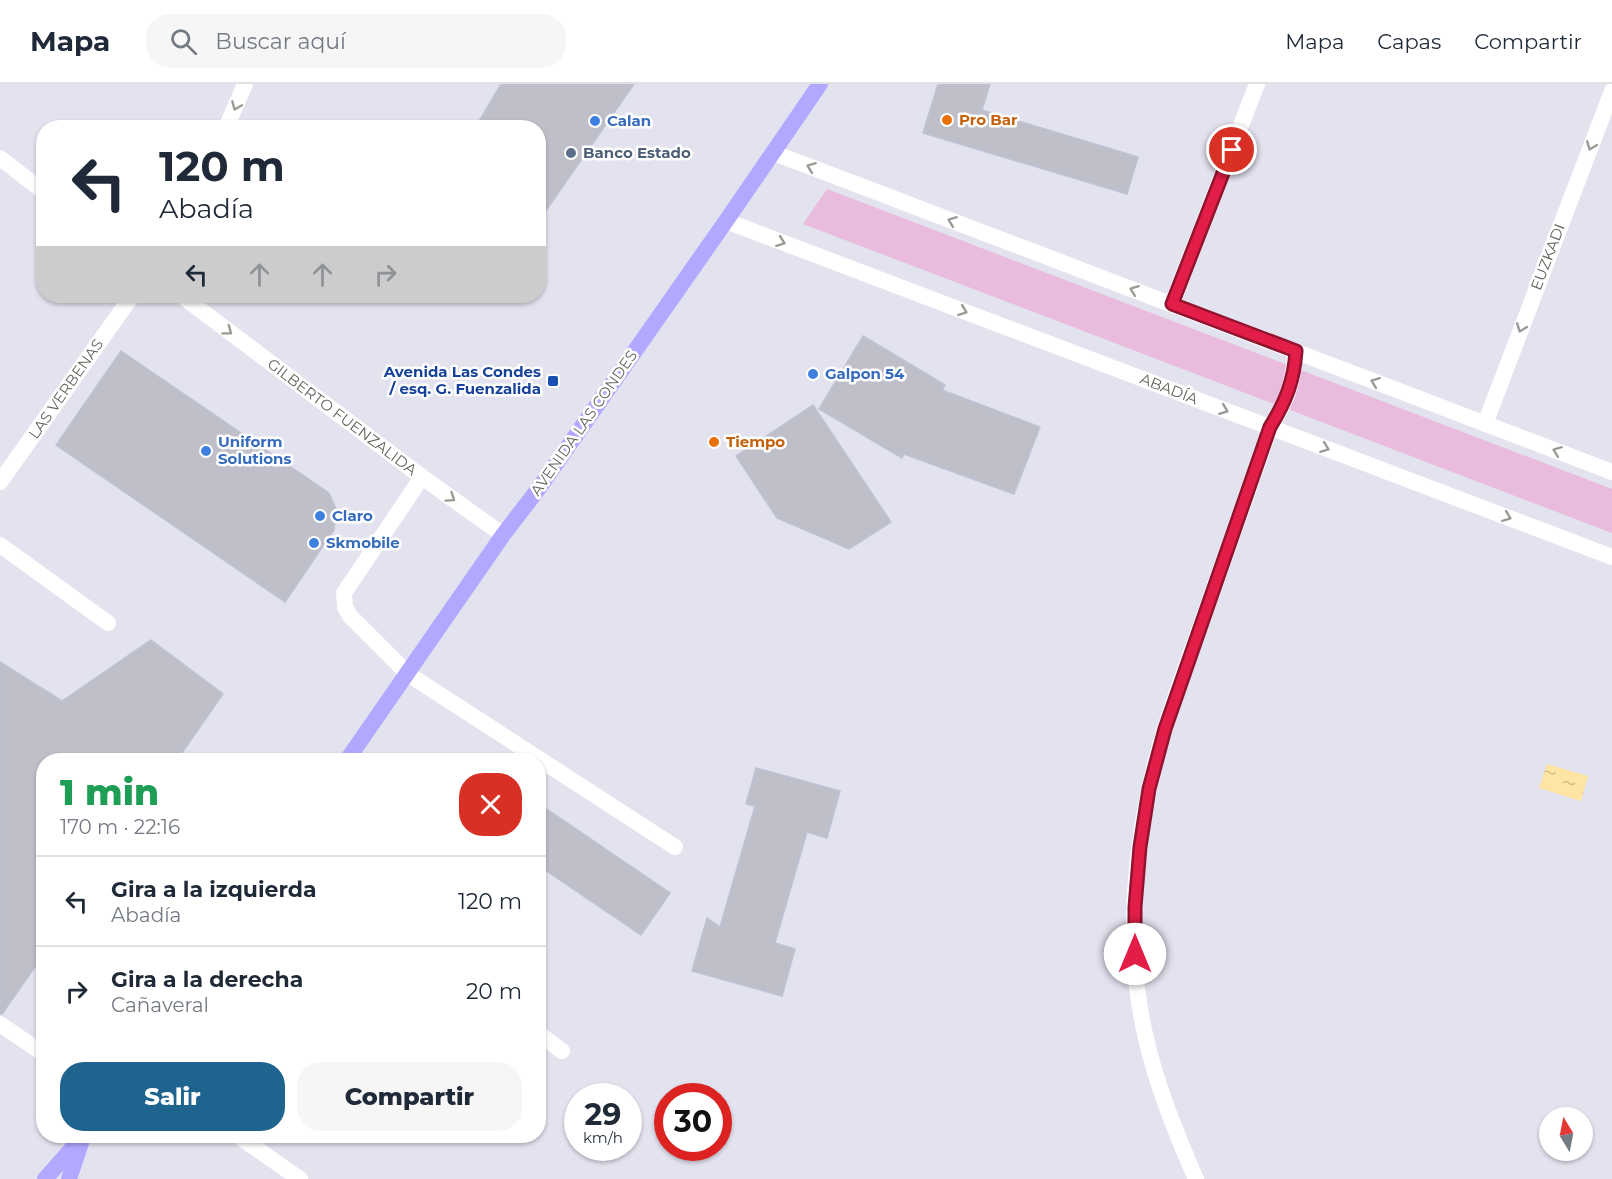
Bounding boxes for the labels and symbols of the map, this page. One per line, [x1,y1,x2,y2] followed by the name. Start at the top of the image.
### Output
[231,99,243,110] one-way arrow
[959,110,1018,129] place label: Pro Bar
[607,111,651,130] place label: Calan
[940,113,954,127] marker: Pro Bar
[588,114,602,128] marker: Calan
[1206,124,1257,175] pin
[1586,140,1598,151] one-way arrow
[583,143,691,162] place label: Banco Estado
[564,146,578,160] marker: Banco Estado
[807,162,818,174] one-way arrow
[947,215,958,228] one-way arrow
[1526,221,1569,293] street label: EUZKADI
[774,235,785,247] one-way arrow
[1129,284,1140,297] one-way arrow
[957,304,968,316] one-way arrow
[1516,322,1529,333] one-way arrow
[222,323,233,334] one-way arrow
[24,335,107,442] street label: LAS VERBENAS
[526,346,641,499] street label: AVENIDA LAS CONDES
[264,354,421,479] street label: GILBERTO FUENZALIDA
[383,362,541,398] place label: Avenida Las Condes / esq. G. Fuenzalida
[825,364,905,383] place label: Galpon 54
[806,367,820,381] marker: Galpon 54
[1138,369,1201,408] street label: ABADÍA
[546,374,560,388] marker: Avenida Las Condes / esq. G. Fuenzalida
[1370,376,1381,389] one-way arrow
[1218,402,1229,415] one-way arrow
[218,432,291,468] place label: Uniform Solutions
[726,432,785,451] place label: Tiempo
[707,435,721,449] marker: Tiempo
[1319,441,1330,453] one-way arrow
[199,444,213,458] marker: Uniform Solutions
[1553,446,1564,458] one-way arrow
[445,491,456,502] one-way arrow
[332,506,373,525] place label: Claro
[313,509,327,523] marker: Claro
[1501,510,1512,522] one-way arrow
[326,533,400,552] place label: Skmobile
[307,536,321,550] marker: Skmobile
[1103,922,1167,986] position arrow
[654,1083,732,1161] speed limit sign: 30
[1539,1107,1593,1161] north arrow

